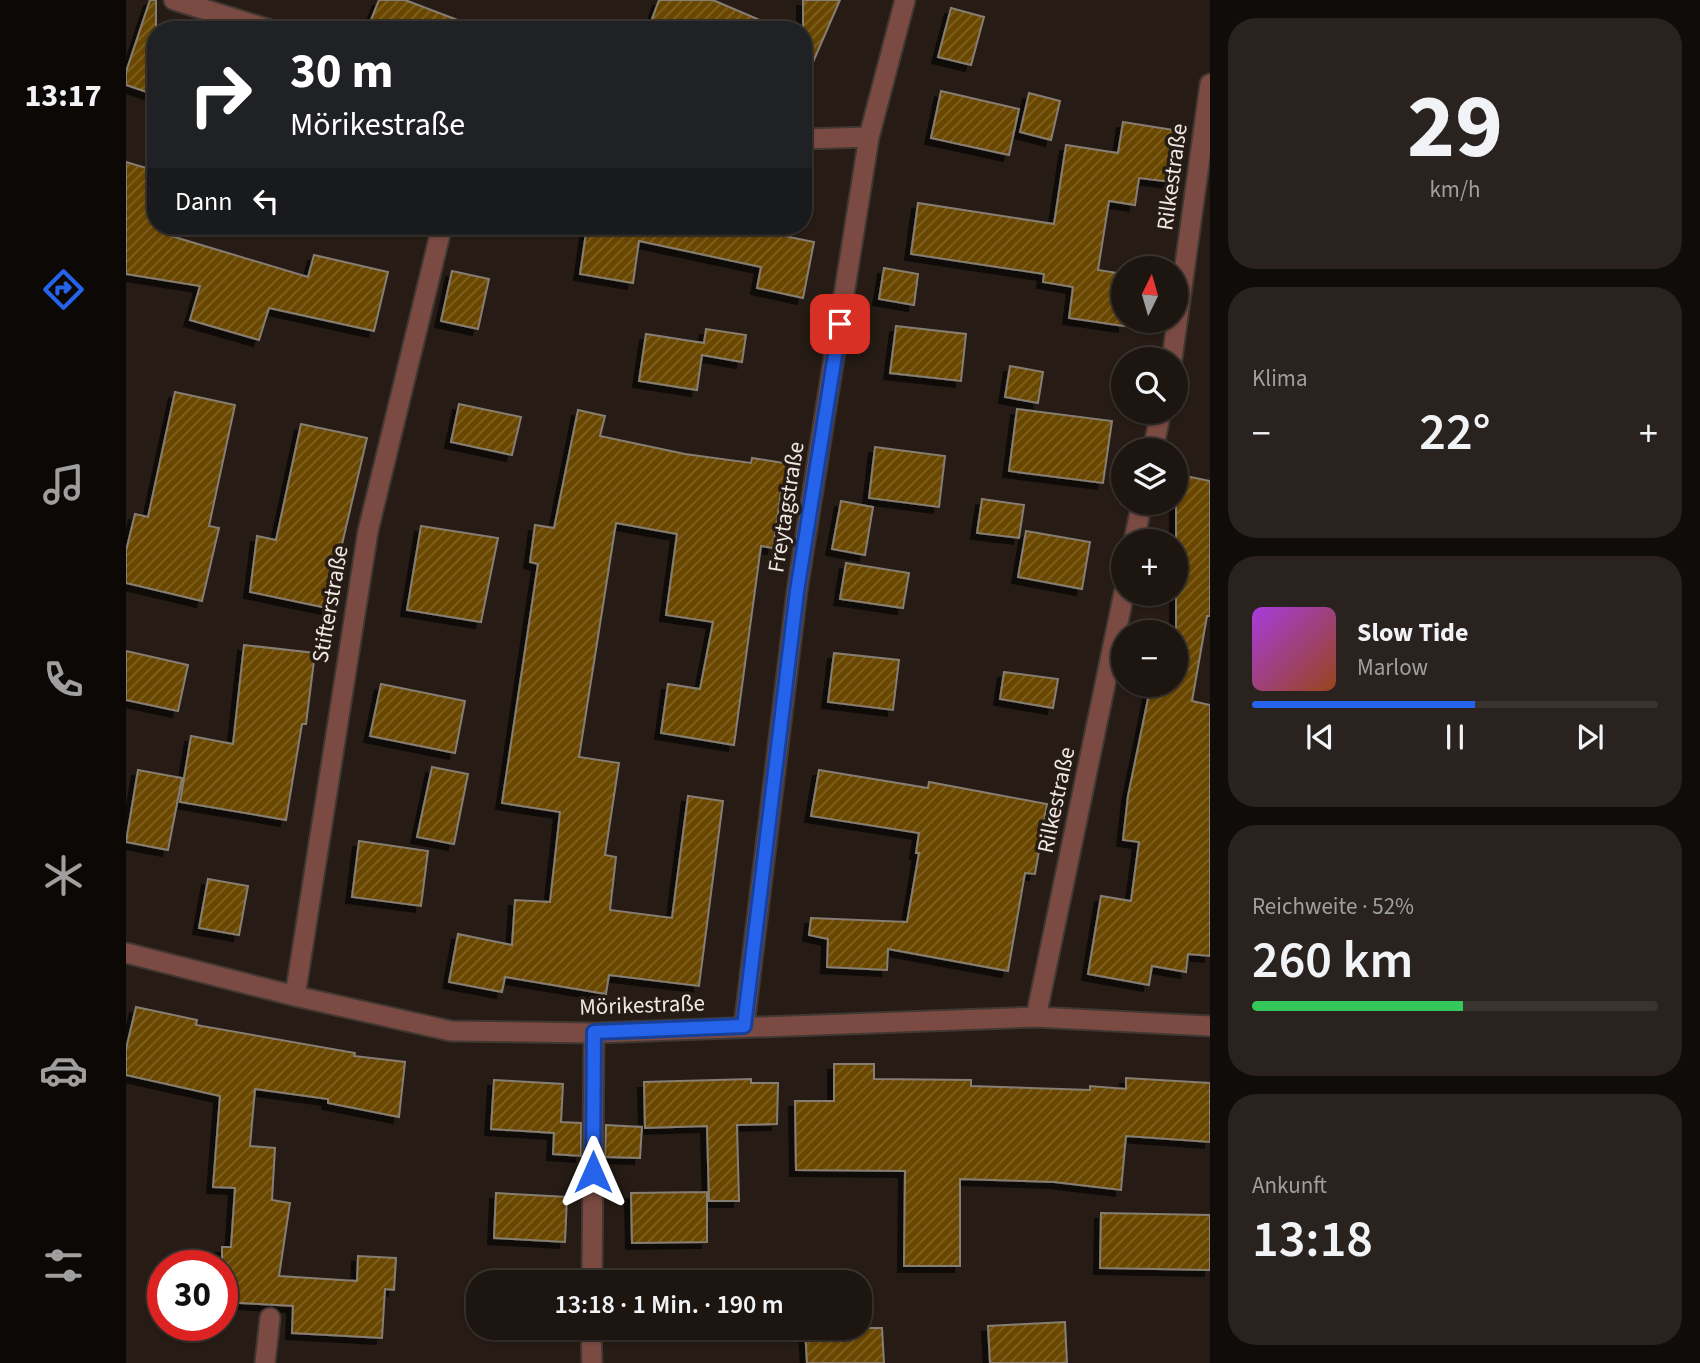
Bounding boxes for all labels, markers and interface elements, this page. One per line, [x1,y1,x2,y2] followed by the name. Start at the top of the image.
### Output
[290,37,394,107] text: 30 m
[175,49,266,140] icon: right
[1407,63,1503,192] text: 29
[24,73,102,119] text: 13:17
[290,102,465,148] text: Mörikestraße
[1148,121,1196,233] street label: Rilkestraße
[1429,173,1481,206] text: km/h
[247,182,285,220] icon: left
[175,183,233,220] text: Dann
[1111,256,1188,332] north arrow
[1111,256,1188,697] map controls
[39,265,88,314] icon: directions
[810,294,870,354] pin
[821,305,859,343] icon: arrive
[1111,347,1188,424] button: search
[1252,362,1308,395] text: Klima
[1419,396,1491,470] text: 22°
[1252,407,1271,461] text: −
[1639,407,1658,461] text: +
[1111,438,1188,515] button: layers
[759,439,813,575] street label: Freytagstraße
[39,460,88,509] icon: music
[1111,529,1188,606] button: +
[303,543,357,665] street label: Stifterstraße
[1357,614,1468,651] text: Slow Tide
[1111,620,1188,697] button: −
[1357,651,1428,684] text: Marlow
[39,655,88,704] icon: phone
[1301,718,1339,756] icon: previous
[1436,718,1474,756] icon: pause
[1571,718,1609,756] icon: next
[1029,744,1083,856] street label: Rilkestraße
[39,851,88,900] icon: climate
[1252,890,1414,923] text: Reichweite · 52%
[1252,924,1413,998] text: 260 km
[579,986,705,1024] street label: Mörikestraße
[39,1046,88,1095] icon: car
[556,1135,630,1209] position arrow
[1252,1169,1327,1202] text: Ankunft
[1252,1203,1373,1277] text: 13:18
[39,1241,88,1290] icon: filters
[147,1250,238,1341] speed limit sign: 30
[554,1286,784,1323] text: 13:18 · 1 Min. · 190 m

